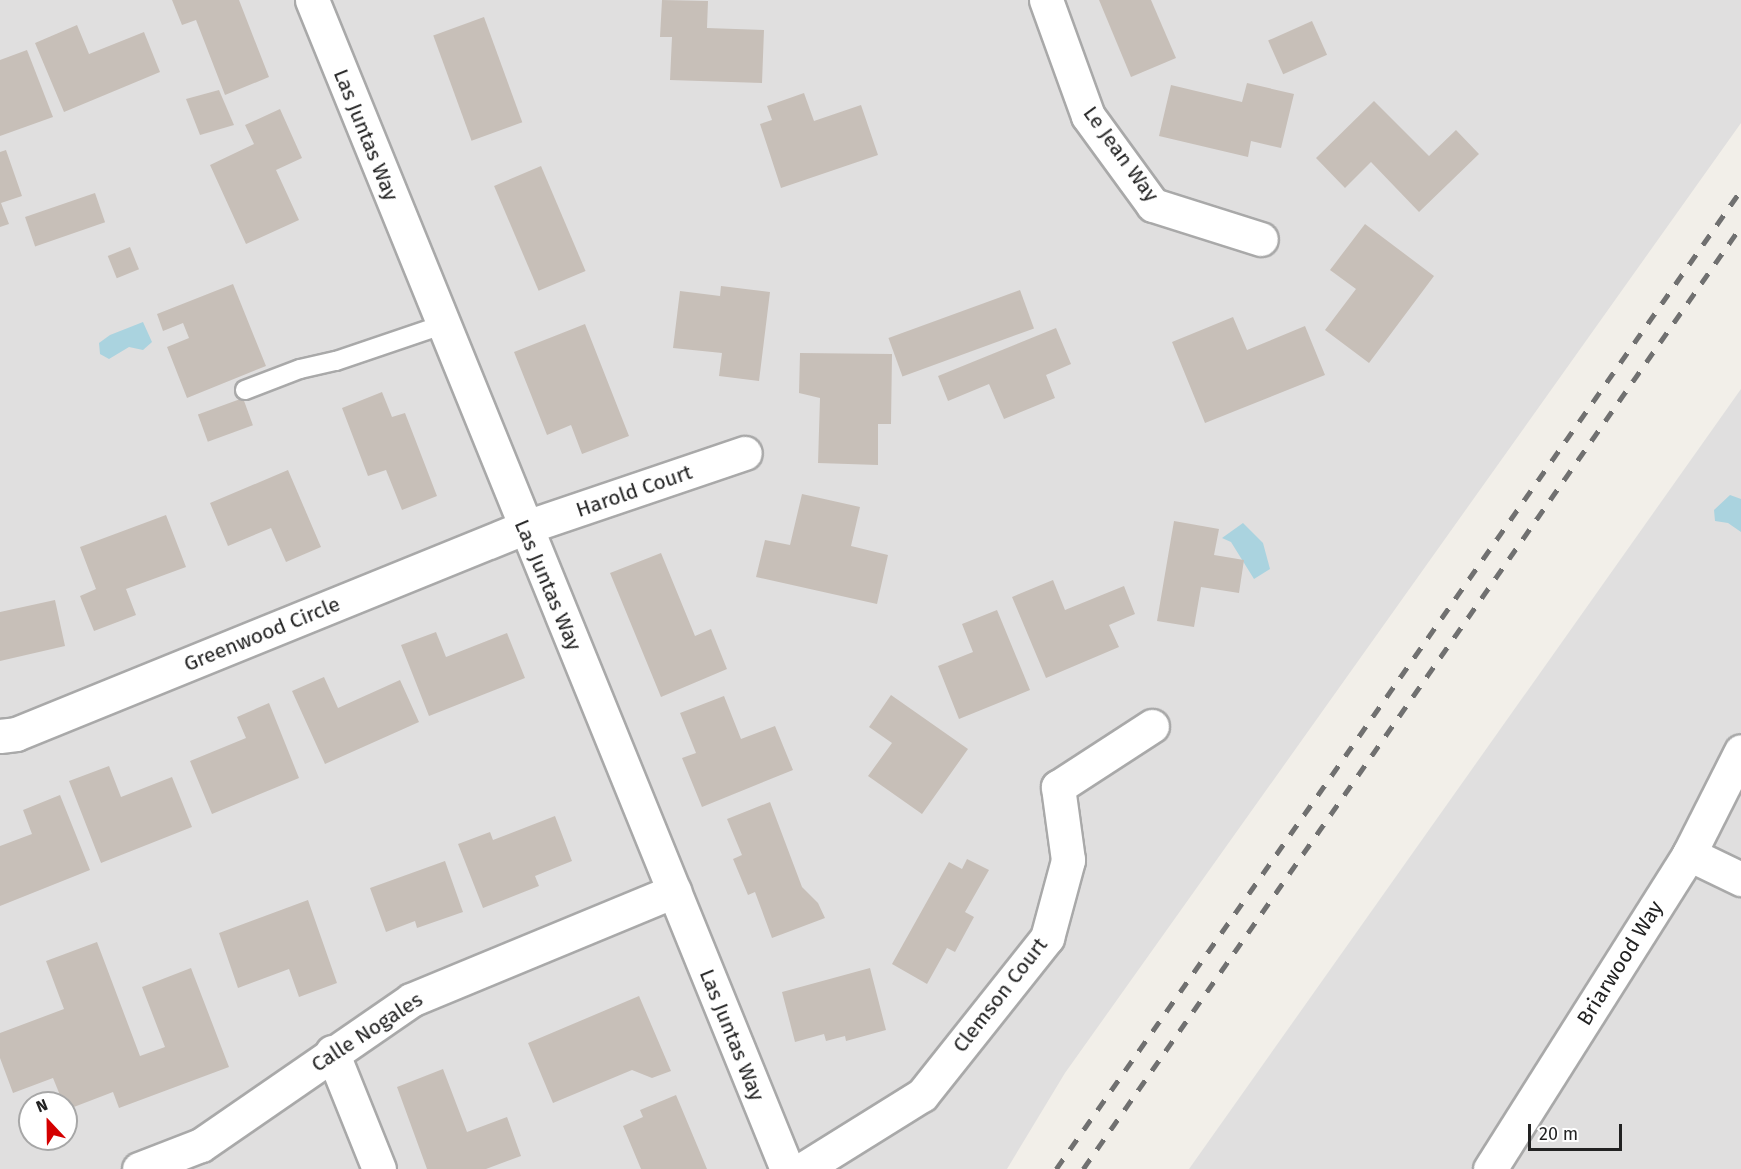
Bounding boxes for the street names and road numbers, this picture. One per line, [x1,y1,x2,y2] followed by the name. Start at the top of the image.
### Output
[328,65,404,205] street label: Las Juntas Way
[1078,101,1164,207] street label: Le Jean Way
[573,459,695,523] street label: Harold Court
[509,516,587,654] street label: Las Juntas Way
[180,591,344,677] street label: Greenwood Circle
[1572,896,1668,1030] street label: Briarwood Way
[947,933,1053,1057] street label: Clemson Court
[694,965,770,1105] street label: Las Juntas Way
[307,987,427,1077] street label: Calle Nogales

